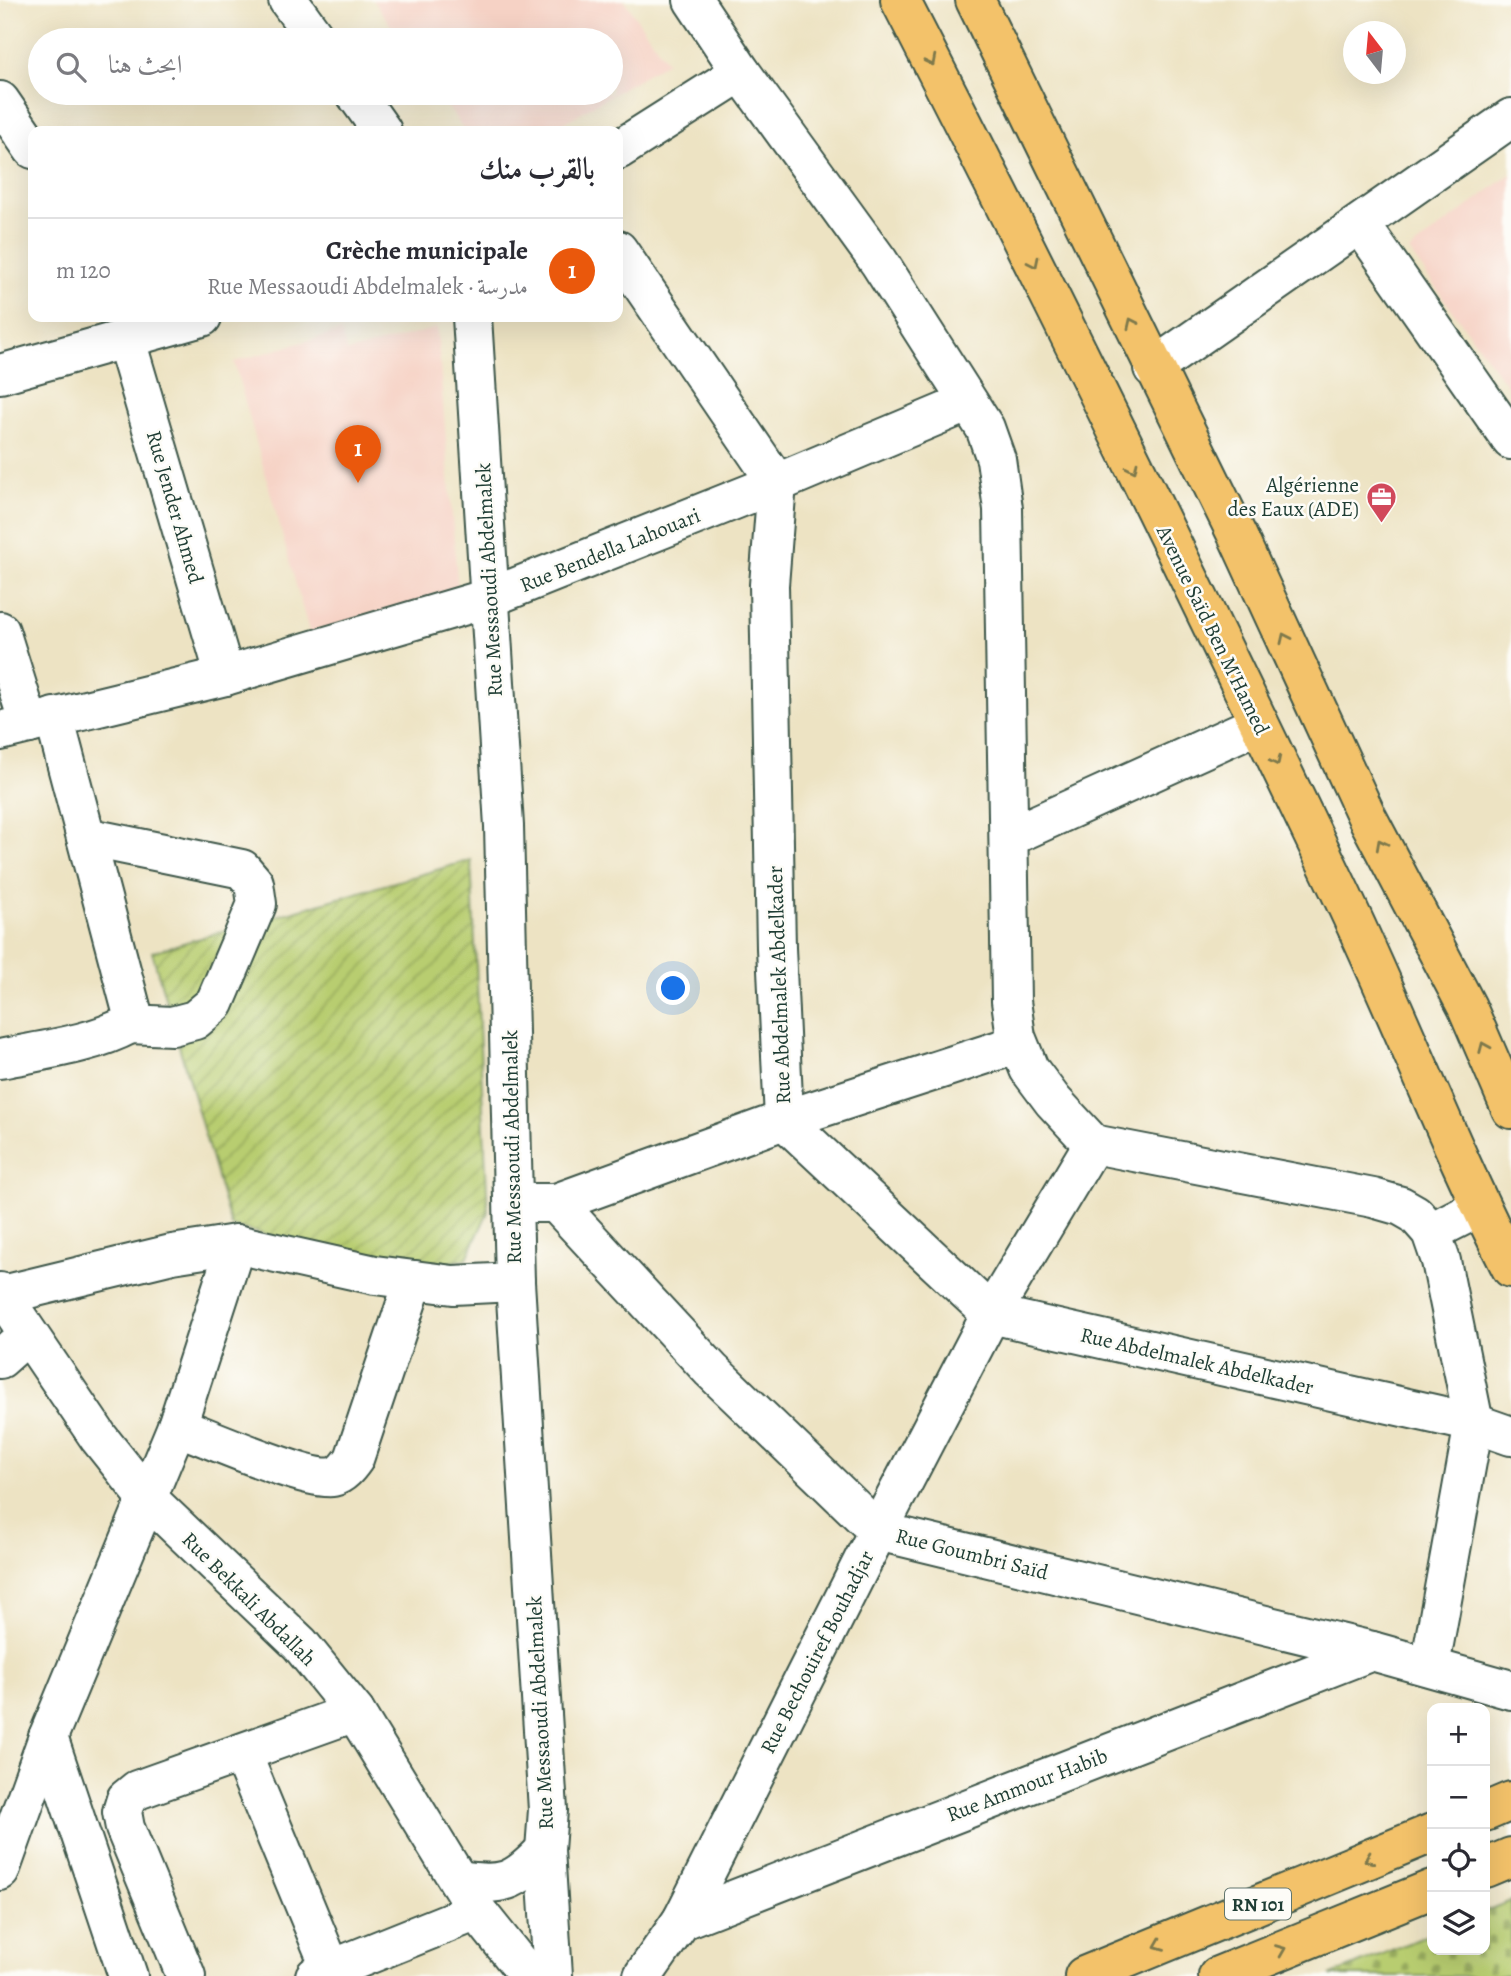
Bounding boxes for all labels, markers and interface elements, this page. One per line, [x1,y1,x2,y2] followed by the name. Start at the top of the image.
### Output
[1343,21,1406,84] north arrow
[28,28,623,105] search box
[108,47,183,82] text: ابحث هنا
[52,48,90,86] icon: search
[923,54,937,66] one-way arrow
[479,149,595,189] text: بالقرب منك
[326,233,528,268] text: Crèche municipale
[56,255,111,286] text: 120 m
[568,255,576,286] text: 1
[1026,256,1040,269] one-way arrow
[207,271,528,302] text: مدرسة · Rue Messaoudi Abdelmalek
[1126,318,1140,330] one-way arrow
[335,425,381,483] pin: 1
[140,427,210,588] street label: Rue Jender Ahmed
[1125,461,1139,473] one-way arrow
[469,462,509,698] street label: Rue Messaoudi Abdelmalek
[1227,471,1359,523] place label: Algérienne des Eaux (ADE)
[1365,480,1399,524] office icon: Algérienne des Eaux (ADE)
[516,501,705,599] street label: Rue Bendella Lahouari
[1150,520,1276,740] street label: Avenue Saïd Ben M'Hamed
[1279,633,1293,645] one-way arrow
[1268,754,1282,766] one-way arrow
[1376,839,1389,851] one-way arrow
[761,865,797,1105] street label: Rue Abdelmalek Abdelkader
[656,971,690,1005] your location
[496,1029,528,1264] street label: Rue Messaoudi Abdelmalek
[1478,1042,1492,1054] one-way arrow
[1078,1321,1316,1401] street label: Rue Abdelmalek Abdelkader
[893,1521,1052,1587] street label: Rue Goumbri Saïd
[176,1526,322,1672] street label: Rue Bekkali Abdallah
[754,1546,880,1758] street label: Rue Bechouiref Bouhadjar
[520,1595,560,1831] street label: Rue Messaoudi Abdelmalek
[1427,1703,1490,1955] map controls
[1427,1703,1490,1766] button: +
[942,1741,1112,1829] street label: Rue Ammour Habib
[1427,1766,1490,1829] button: −
[1427,1829,1490,1892] button: locate
[1364,1851,1376,1865] one-way arrow
[1225,1888,1291,1920] road number: RN 101
[1427,1892,1490,1955] button: layers
[1153,1937,1165,1951] one-way arrow
[1275,1945,1287,1959] one-way arrow

